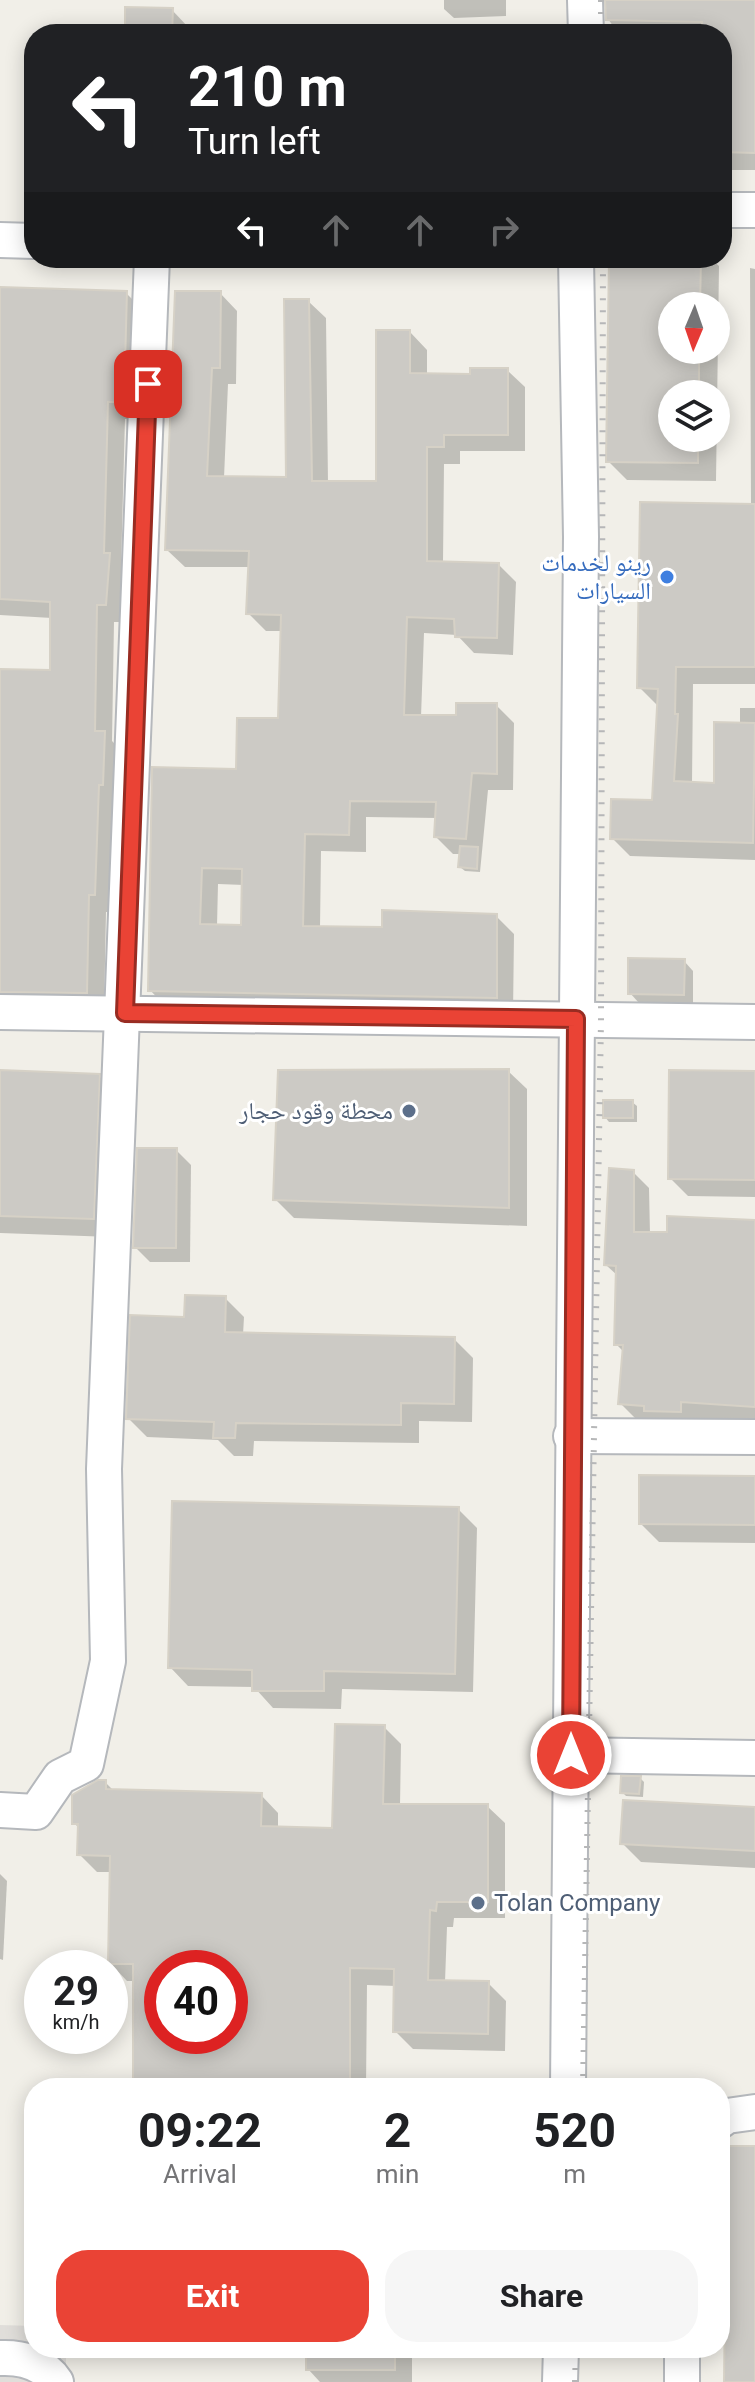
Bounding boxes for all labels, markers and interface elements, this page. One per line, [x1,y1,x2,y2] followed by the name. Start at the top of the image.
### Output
[188,54,347,120] text: 210 m
[56,56,160,160] icon: left
[188,121,321,163] text: Turn left
[230,208,274,252] icon: left
[314,208,358,252] icon: ahead
[398,208,442,252] icon: ahead
[482,208,526,252] icon: right
[658,292,730,364] north arrow
[658,292,730,452] map controls
[114,350,182,418] pin
[126,362,170,406] icon: arrive
[658,380,730,452] button: layers
[541,549,651,605] place label: رينو لخدمات السيارات
[658,568,676,586] marker: رينو لخدمات السيارات
[238,1097,393,1125] place label: محطة وقود حجار
[400,1102,418,1120] marker: محطة وقود حجار
[529,1713,613,1797] position arrow
[494,1889,661,1917] place label: Tolan Company
[469,1894,487,1912] marker: Tolan Company
[144,1950,248,2054] speed limit sign: 40
[53,1968,99,2015] text: 29
[53,2010,99,2034] text: km/h
[138,2102,262,2159] text: 09:22
[384,2102,411,2159] text: 2
[533,2102,616,2159] text: 520
[163,2159,237,2189] text: Arrival
[376,2159,419,2189] text: min
[563,2159,586,2189] text: m
[56,2250,369,2342] button: Exit
[385,2250,698,2342] button: Share

